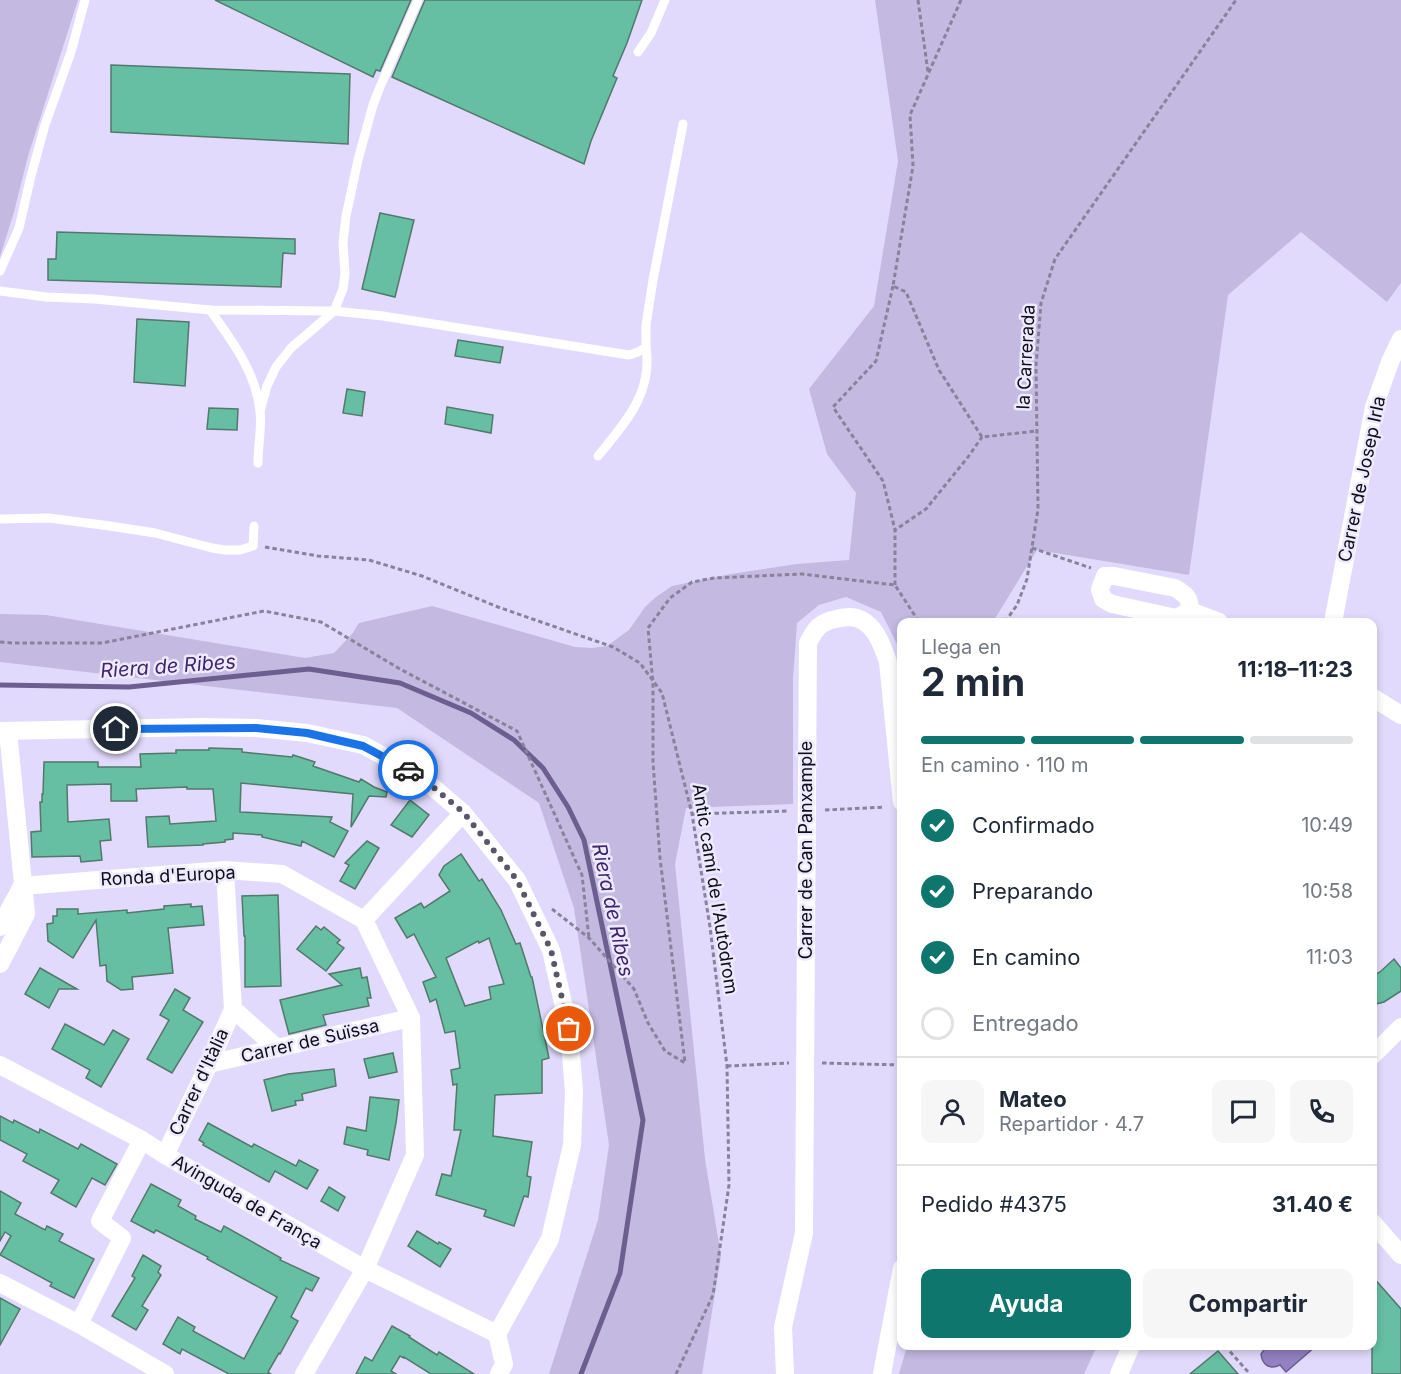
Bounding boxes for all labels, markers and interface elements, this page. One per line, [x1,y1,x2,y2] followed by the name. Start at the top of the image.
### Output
[1012,304,1039,410] street label: la Carrerada
[1334,394,1389,564] street label: Carrer de Josep Irla
[921,635,1001,659] text: Llega en
[99,649,237,683] water label: Riera de Ribes
[1238,656,1353,682] text: 11:18–11:23
[921,658,1025,705] text: 2 min
[90,703,141,754] pin
[99,712,132,745] icon: home
[378,740,438,800] courier
[795,741,816,959] street label: Carrer de Can Panxample
[921,753,1089,777] text: En camino · 110 m
[392,754,425,787] icon: car
[688,782,743,996] street label: Antic camí de l'Autòdrom
[921,809,954,842] icon: check
[972,812,1095,838] text: Confirmado
[1301,813,1353,837] text: 10:49
[587,841,639,979] water label: Riera de Ribes
[100,861,236,890] street label: Ronda d'Europa
[921,875,954,908] icon: check
[972,878,1093,904] text: Preparando
[1302,879,1353,903] text: 10:58
[921,941,954,974] icon: check
[972,944,1080,970] text: En camino
[1306,945,1353,969] text: 11:03
[543,1003,594,1054] pin
[972,1010,1079,1036] text: Entregado
[552,1012,585,1045] icon: bag
[239,1014,381,1067] street label: Carrer de Suïssa
[165,1025,232,1139] street label: Carrer d'Itàlia
[921,1080,984,1143] button: person
[1212,1080,1275,1143] button: chat
[1290,1080,1353,1143] button: phone
[999,1086,1067,1112] text: Mateo
[999,1112,1144,1136] text: Repartidor · 4.7
[169,1150,326,1253] street label: Avinguda de França
[921,1191,1067,1217] text: Pedido #4375
[1272,1191,1353,1217] text: 31.40 €
[921,1269,1131,1338] button: Ayuda
[1143,1269,1353,1338] button: Compartir

